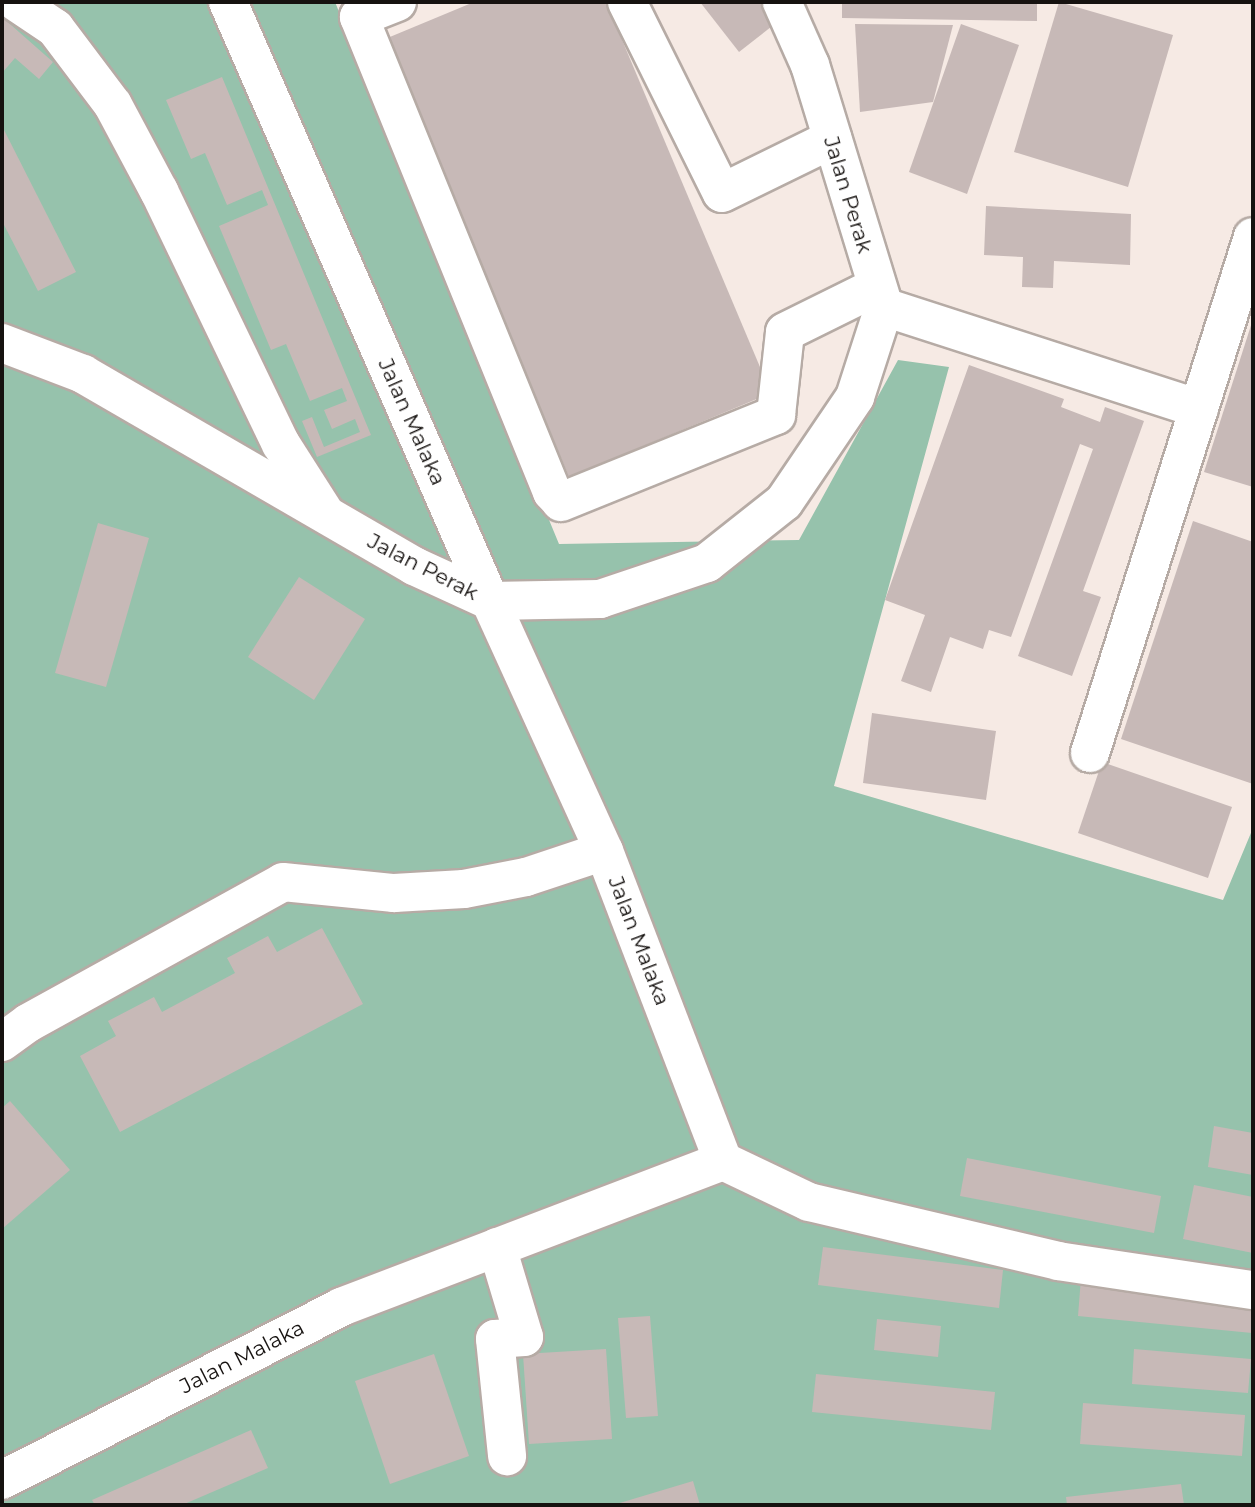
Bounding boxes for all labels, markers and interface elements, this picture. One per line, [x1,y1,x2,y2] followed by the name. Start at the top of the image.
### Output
[818,134,878,256] street label: Jalan Perak
[373,355,451,489] street label: Jalan Malaka
[364,528,482,606] street label: Jalan Perak
[603,873,675,1009] street label: Jalan Malaka
[176,1315,308,1399] street label: Jalan Malaka

